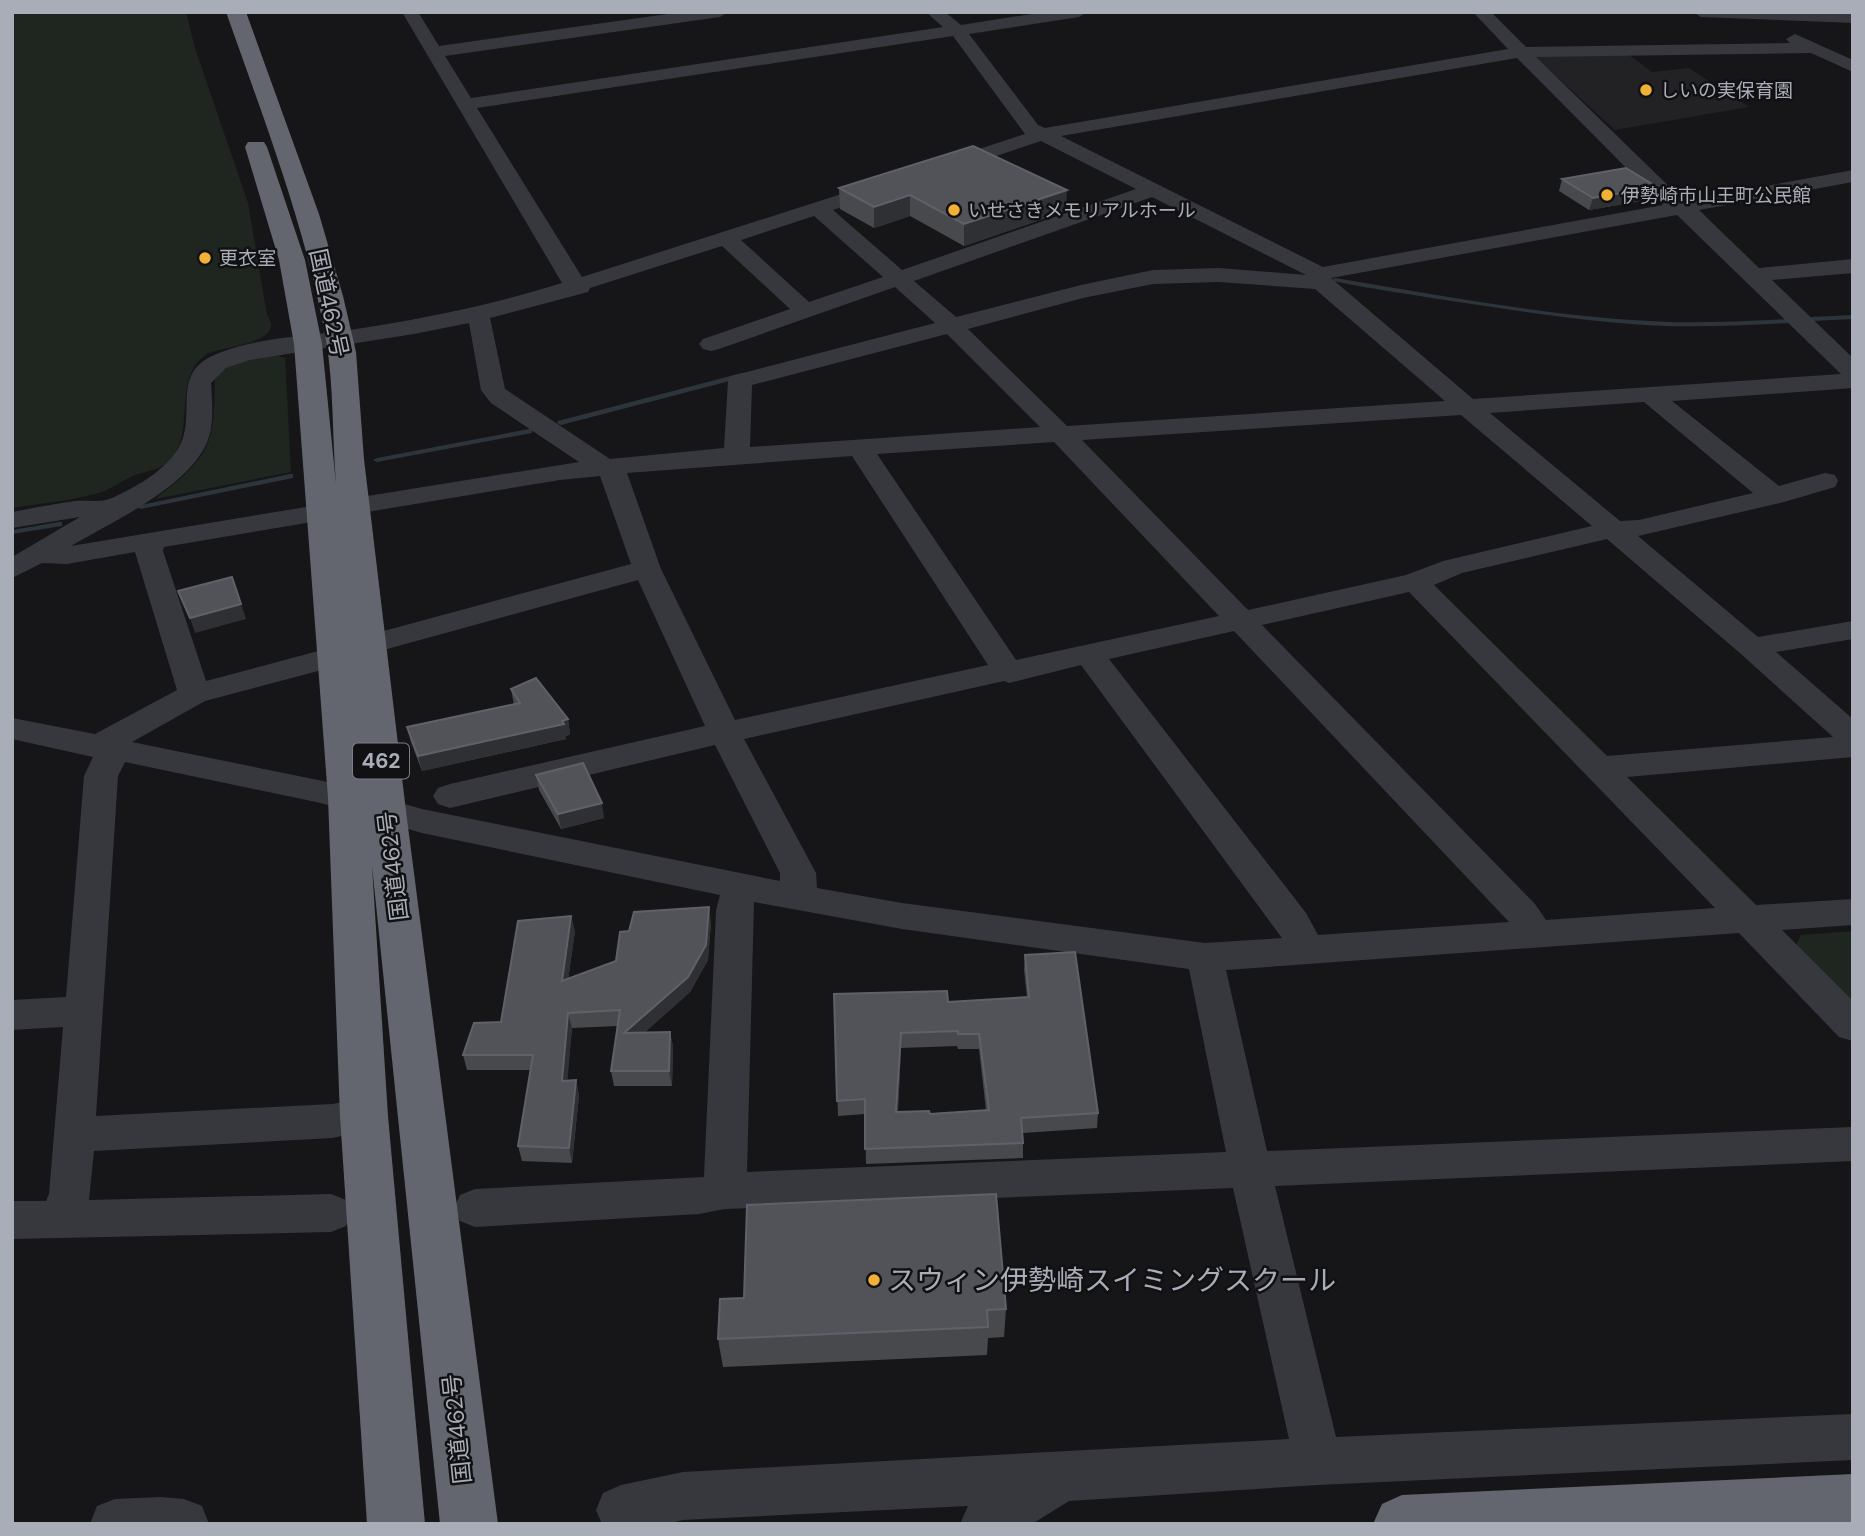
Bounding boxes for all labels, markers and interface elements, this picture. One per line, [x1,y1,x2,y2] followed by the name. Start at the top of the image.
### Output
[1660,78,1793,103] place label: しいの実保育園
[1638,82,1654,98] marker: しいの実保育園
[1621,183,1811,208] place label: 伊勢崎市山王町公民館
[1599,187,1615,203] marker: 伊勢崎市山王町公民館
[968,198,1196,223] place label: いせさきメモリアルホール
[946,202,962,218] marker: いせさきメモリアルホール
[219,246,276,271] place label: 更衣室
[303,246,355,360] street label: 国道462号
[197,250,213,266] marker: 更衣室
[353,744,409,778] road number: 462
[371,810,415,922] street label: 国道462号
[888,1262,1336,1299] place label: スウィン伊勢崎スイミングスクール
[866,1272,882,1288] marker: スウィン伊勢崎スイミングスクール
[436,1373,478,1485] street label: 国道462号

